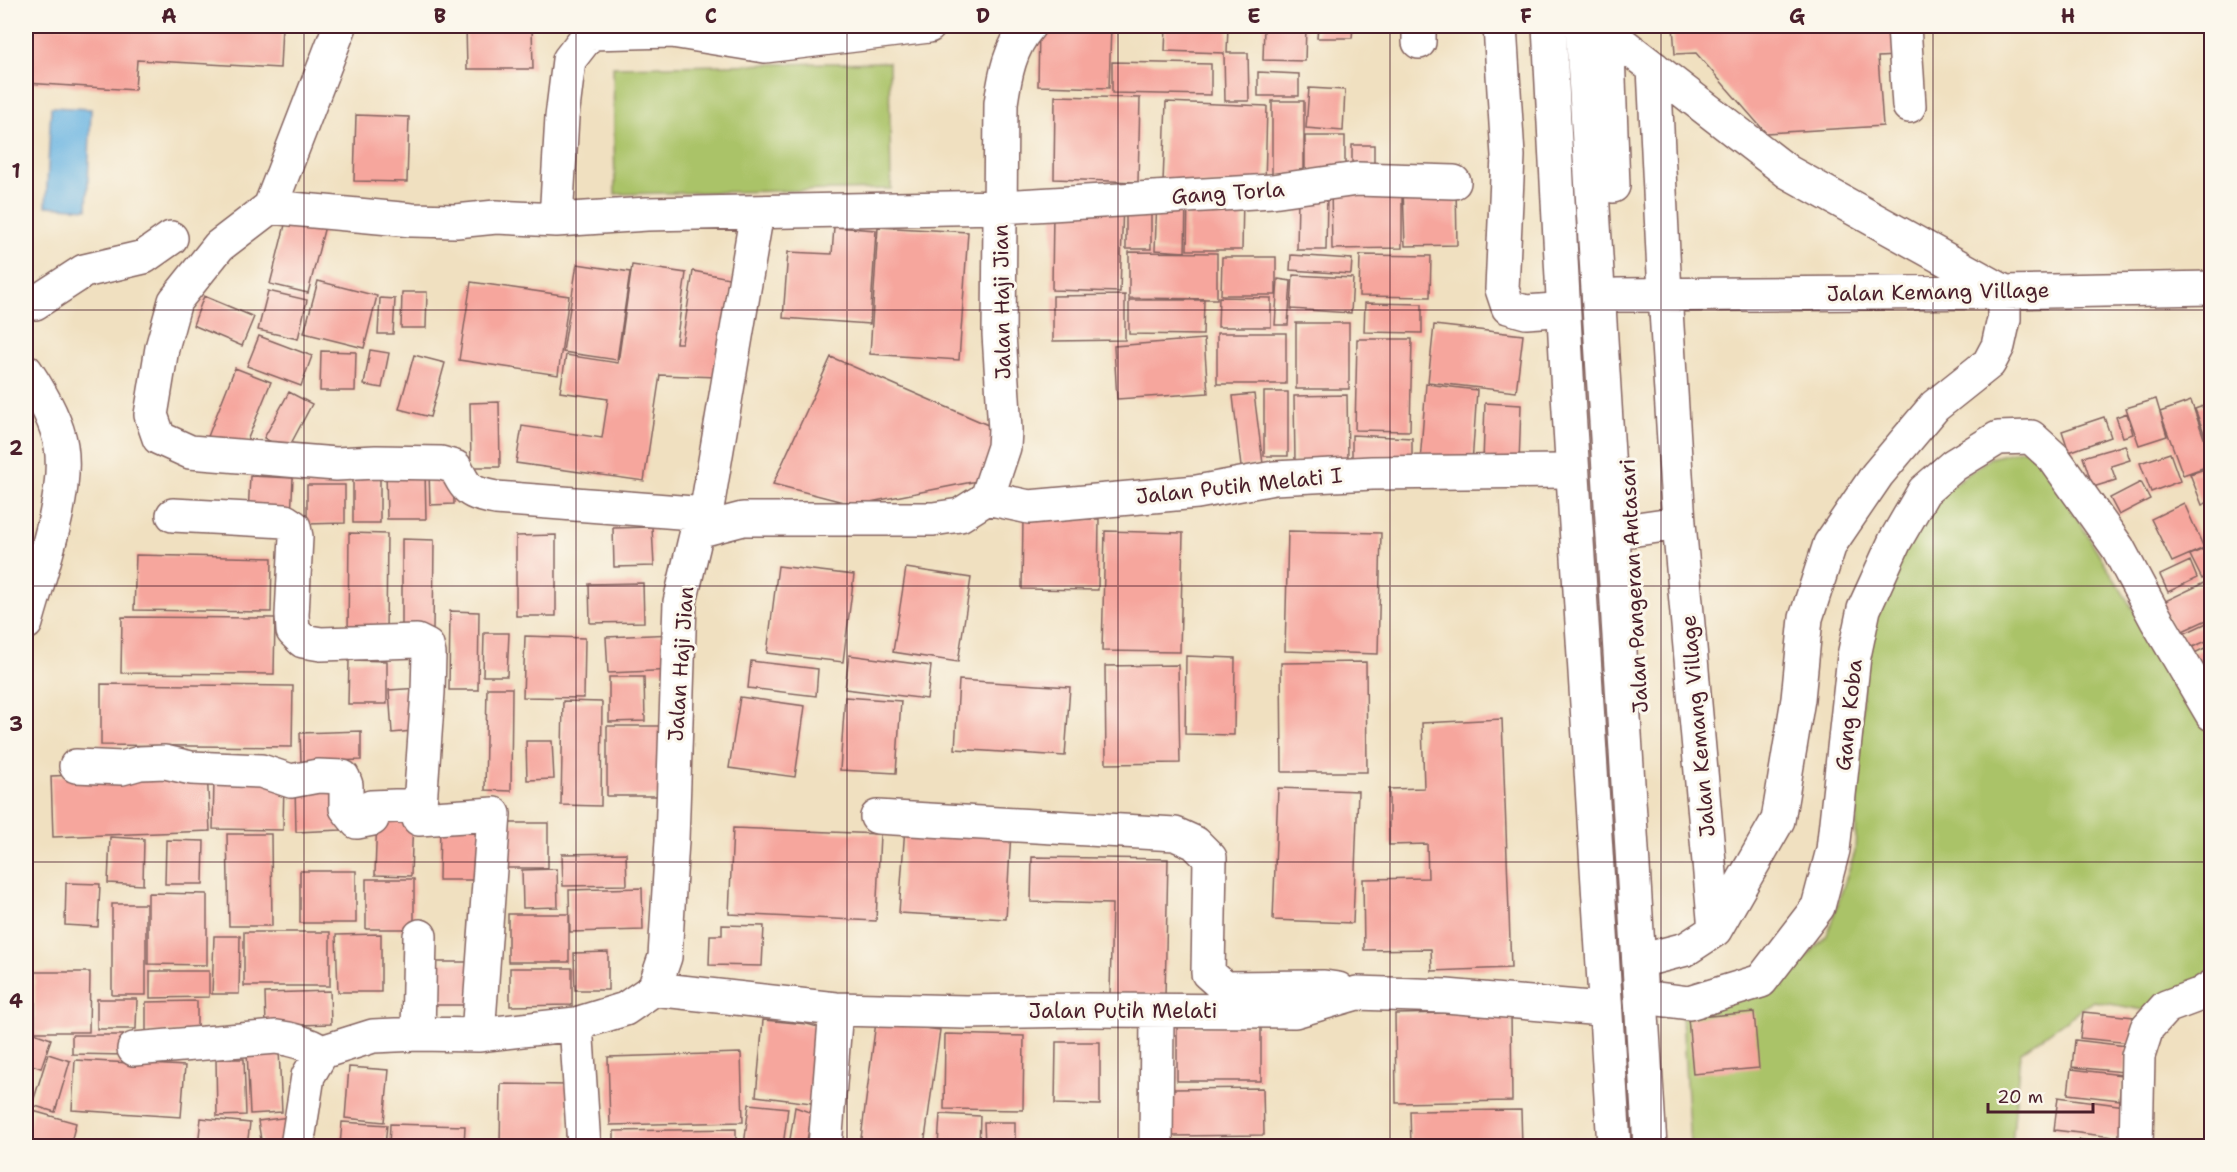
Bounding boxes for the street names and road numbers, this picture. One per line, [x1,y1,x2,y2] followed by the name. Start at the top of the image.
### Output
[1171,175,1285,211] street label: Gang Torla
[987,224,1017,380] street label: Jalan Haji Jian
[1826,276,2050,308] street label: Jalan Kemang Village
[1613,458,1655,714] street label: Jalan Pangeran Antasari
[1134,461,1344,511] street label: Jalan Putih Melati I
[662,585,700,742] street label: Jalan Haji Jian
[1674,614,1722,838] street label: Jalan Kemang Village
[1829,658,1869,772] street label: Gang Koba
[1029,997,1217,1025] street label: Jalan Putih Melati

